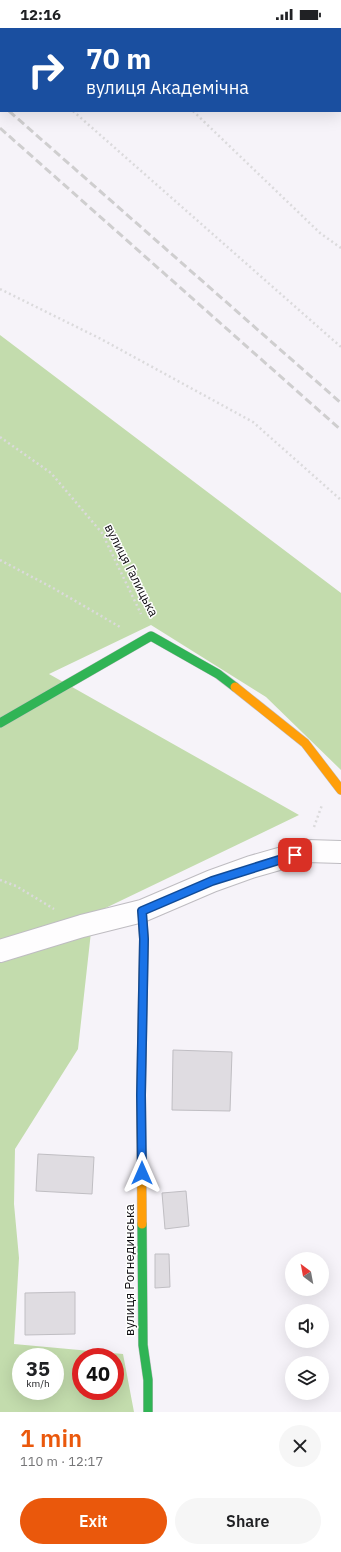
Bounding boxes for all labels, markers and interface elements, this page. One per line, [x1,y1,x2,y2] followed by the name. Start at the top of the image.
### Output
[20,5,61,24] text: 12:16
[86,40,151,77] text: 70 m
[20,44,72,96] icon: right
[86,76,249,99] text: вулиця Академічна
[101,521,162,620] street label: вулиця Галицька
[278,838,312,872] pin
[284,844,306,866] icon: arrive
[121,1152,163,1194] position arrow
[121,1204,138,1336] street label: вулиця Рогнединська
[285,1252,329,1296] north arrow
[285,1252,329,1400] map controls
[285,1304,329,1348] button: sound
[72,1348,124,1400] speed limit sign: 40
[26,1355,50,1382] text: 35
[285,1356,329,1400] button: layers
[26,1377,50,1390] text: km/h
[20,1422,82,1454] text: 1 min
[279,1425,321,1467] button: close
[20,1453,103,1470] text: 110 m · 12:17
[20,1498,167,1544] button: Exit
[175,1498,321,1544] button: Share

